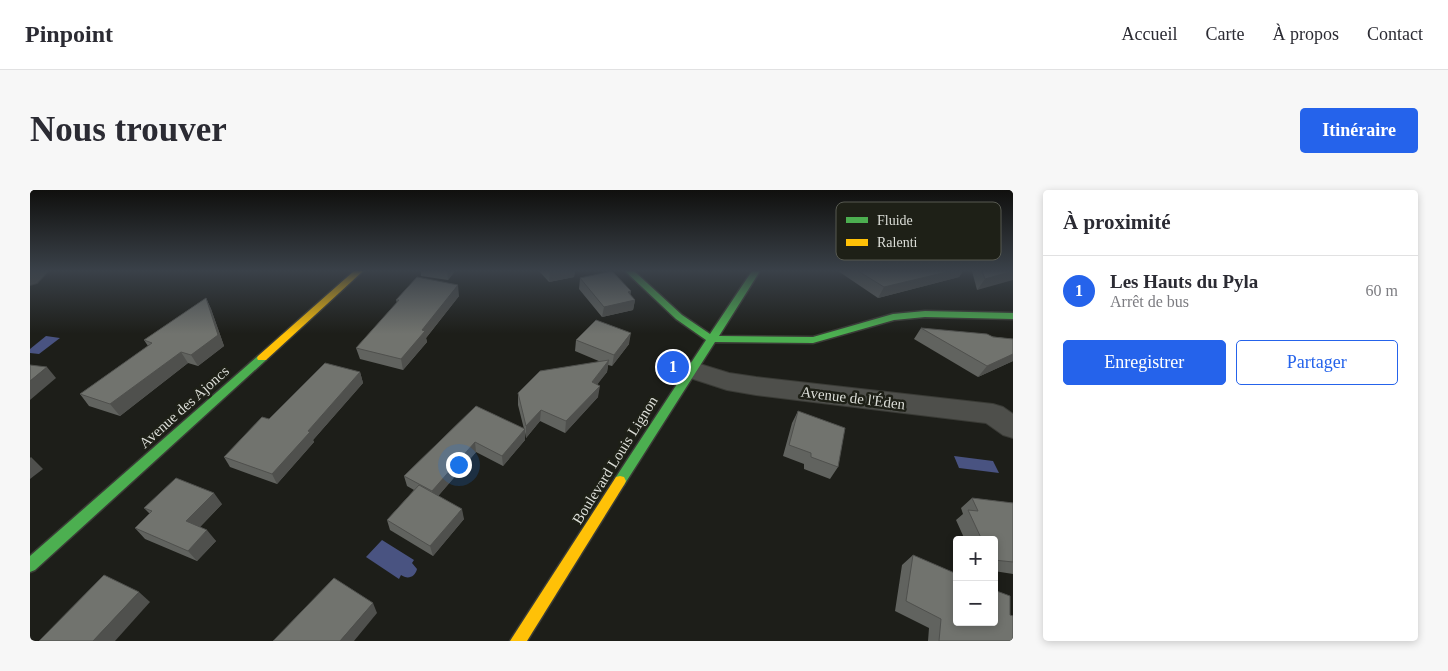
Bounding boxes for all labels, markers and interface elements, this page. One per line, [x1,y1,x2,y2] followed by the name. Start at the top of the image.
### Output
[25,21,113,47] text: Pinpoint
[1122,24,1178,44] text: Accueil
[1206,24,1245,44] text: Carte
[1273,24,1339,44] text: À propos
[1367,24,1423,44] text: Contact
[1300,108,1418,153] button: Itinéraire
[30,110,227,149] text: Nous trouver
[836,202,1001,260] legend
[1063,210,1171,234] text: À proximité
[877,213,913,228] text: Fluide
[877,235,918,250] text: Ralenti
[1110,271,1258,292] text: Les Hauts du Pyla
[1075,282,1083,299] text: 1
[1366,282,1398,299] text: 60 m
[1110,293,1189,310] text: Arrêt de bus
[1063,340,1226,385] button: Enregistrer
[1236,340,1398,385] button: Partager
[657,348,689,386] pin: 1
[136,363,232,451] street label: Avenue des Ajoncs
[800,384,907,412] street label: Avenue de l'Éden
[569,393,661,527] street label: Boulevard Louis Lignon
[446,452,472,478] your location
[953,536,998,626] map controls
[953,536,998,581] button: +
[953,581,998,626] button: −

